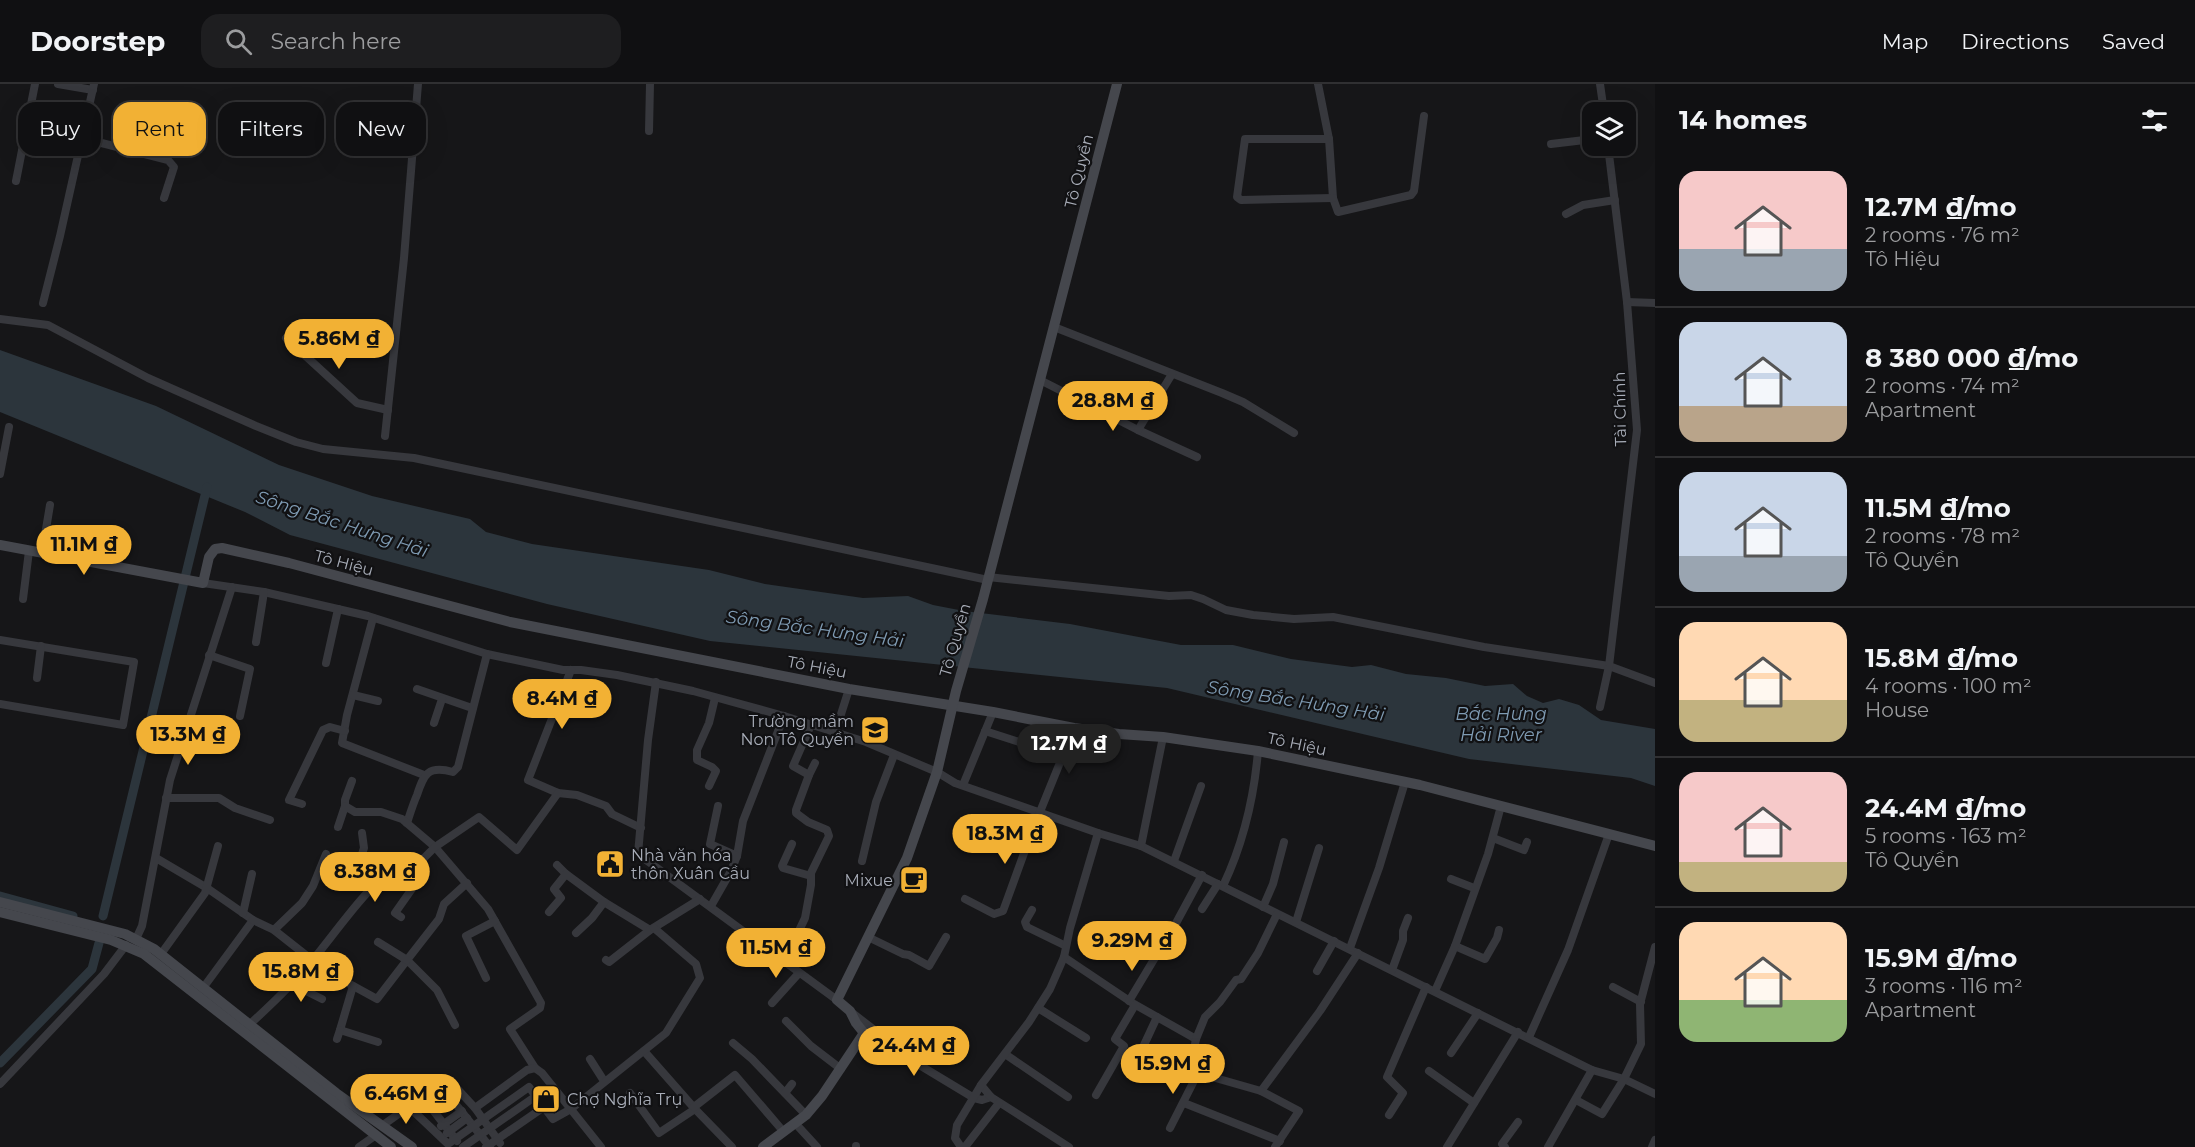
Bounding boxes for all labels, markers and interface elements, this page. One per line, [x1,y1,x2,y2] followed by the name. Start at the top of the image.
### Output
[201,14,621,68] search box
[30,24,165,58] text: Doorstep
[222,25,255,58] icon: search
[270,28,401,55] text: Search here
[1882,29,1928,54] text: Map
[1961,29,2069,54] text: Directions
[2102,29,2165,54] text: Saved
[18,102,101,156] chip: Buy
[113,102,206,156] chip: Rent
[218,102,324,156] chip: Filters
[336,102,426,156] chip: New
[1582,102,1636,156] map controls
[1582,102,1636,156] button: layers
[1679,104,1807,136] text: 14 homes
[2138,104,2171,137] icon: filters
[1061,132,1097,210] street label: Tô Quyền
[1865,191,2016,223] text: 12.7M ₫/mo
[1727,195,1799,267] icon: home
[1865,223,2020,247] text: 2 rooms · 76 m²
[1865,247,1940,271] text: Tô Hiệu
[284,319,394,370] pin: 5.86M ₫
[298,326,380,350] text: 5.86M ₫
[1865,342,2078,374] text: 8 380 000 ₫/mo
[1727,346,1799,418] icon: home
[1610,371,1630,447] street label: Tài Chính
[1865,374,2020,398] text: 2 rooms · 74 m²
[1058,381,1168,432] pin: 28.8M ₫
[1072,388,1154,412] text: 28.8M ₫
[1865,398,1976,422] text: Apartment
[253,486,431,562] water label: Sông Bắc Hưng Hải
[1865,492,2011,524] text: 11.5M ₫/mo
[1727,496,1799,568] icon: home
[1865,524,2020,548] text: 2 rooms · 78 m²
[29,525,139,576] pin: 11.1M ₫
[50,532,118,556] text: 11.1M ₫
[312,546,376,580] street label: Tô Hiệu
[1865,548,1959,572] text: Tô Quyền
[935,601,975,679] street label: Tô Quyền
[725,606,906,652] water label: Sông Bắc Hưng Hải
[1865,642,2018,674] text: 15.8M ₫/mo
[1727,646,1799,718] icon: home
[786,652,848,682] street label: Tô Hiệu
[1865,674,2032,698] text: 4 rooms · 100 m²
[1206,676,1387,726] water label: Sông Bắc Hưng Hải
[513,679,611,730] pin: 8.4M ₫
[526,686,598,710] text: 8.4M ₫
[1865,698,1929,722] text: House
[1455,703,1547,746] water label: Bắc Hưng Hải River
[740,712,854,749] place label: Trường mầm Non Tô Quyền
[859,714,891,746] school or university icon: Trường mầm Non Tô Quyền
[133,715,243,766] pin: 13.3M ₫
[150,722,226,746] text: 13.3M ₫
[1014,724,1124,775] pin: 12.7M ₫
[1266,728,1328,760] street label: Tô Hiệu
[1031,731,1107,755] text: 12.7M ₫
[1865,792,2026,824] text: 24.4M ₫/mo
[1727,796,1799,868] icon: home
[950,814,1060,865] pin: 18.3M ₫
[966,821,1044,845] text: 18.3M ₫
[1865,824,2027,848] text: 5 rooms · 163 m²
[631,846,750,883] place label: Nhà văn hóa thôn Xuân Cầu
[594,848,626,880] public building icon: Nhà văn hóa thôn Xuân Cầu
[1865,848,1959,872] text: Tô Quyền
[320,852,430,903] pin: 8.38M ₫
[334,859,416,883] text: 8.38M ₫
[898,864,930,896] cafe icon: Mixue
[845,871,893,890] place label: Mixue
[1077,921,1187,972] pin: 9.29M ₫
[721,928,831,979] pin: 11.5M ₫
[1091,928,1173,952] text: 9.29M ₫
[740,935,812,959] text: 11.5M ₫
[1865,942,2017,974] text: 15.9M ₫/mo
[1727,946,1799,1018] icon: home
[246,952,356,1003] pin: 15.8M ₫
[263,959,339,983] text: 15.8M ₫
[1865,974,2023,998] text: 3 rooms · 116 m²
[1865,998,1976,1022] text: Apartment
[859,1026,969,1077] pin: 24.4M ₫
[872,1033,956,1057] text: 24.4M ₫
[1118,1044,1228,1095] pin: 15.9M ₫
[1135,1051,1211,1075] text: 15.9M ₫
[351,1074,461,1125] pin: 6.46M ₫
[364,1081,448,1105] text: 6.46M ₫
[530,1083,562,1115] shop icon: Chợ Nghĩa Trụ
[567,1090,682,1109] place label: Chợ Nghĩa Trụ

